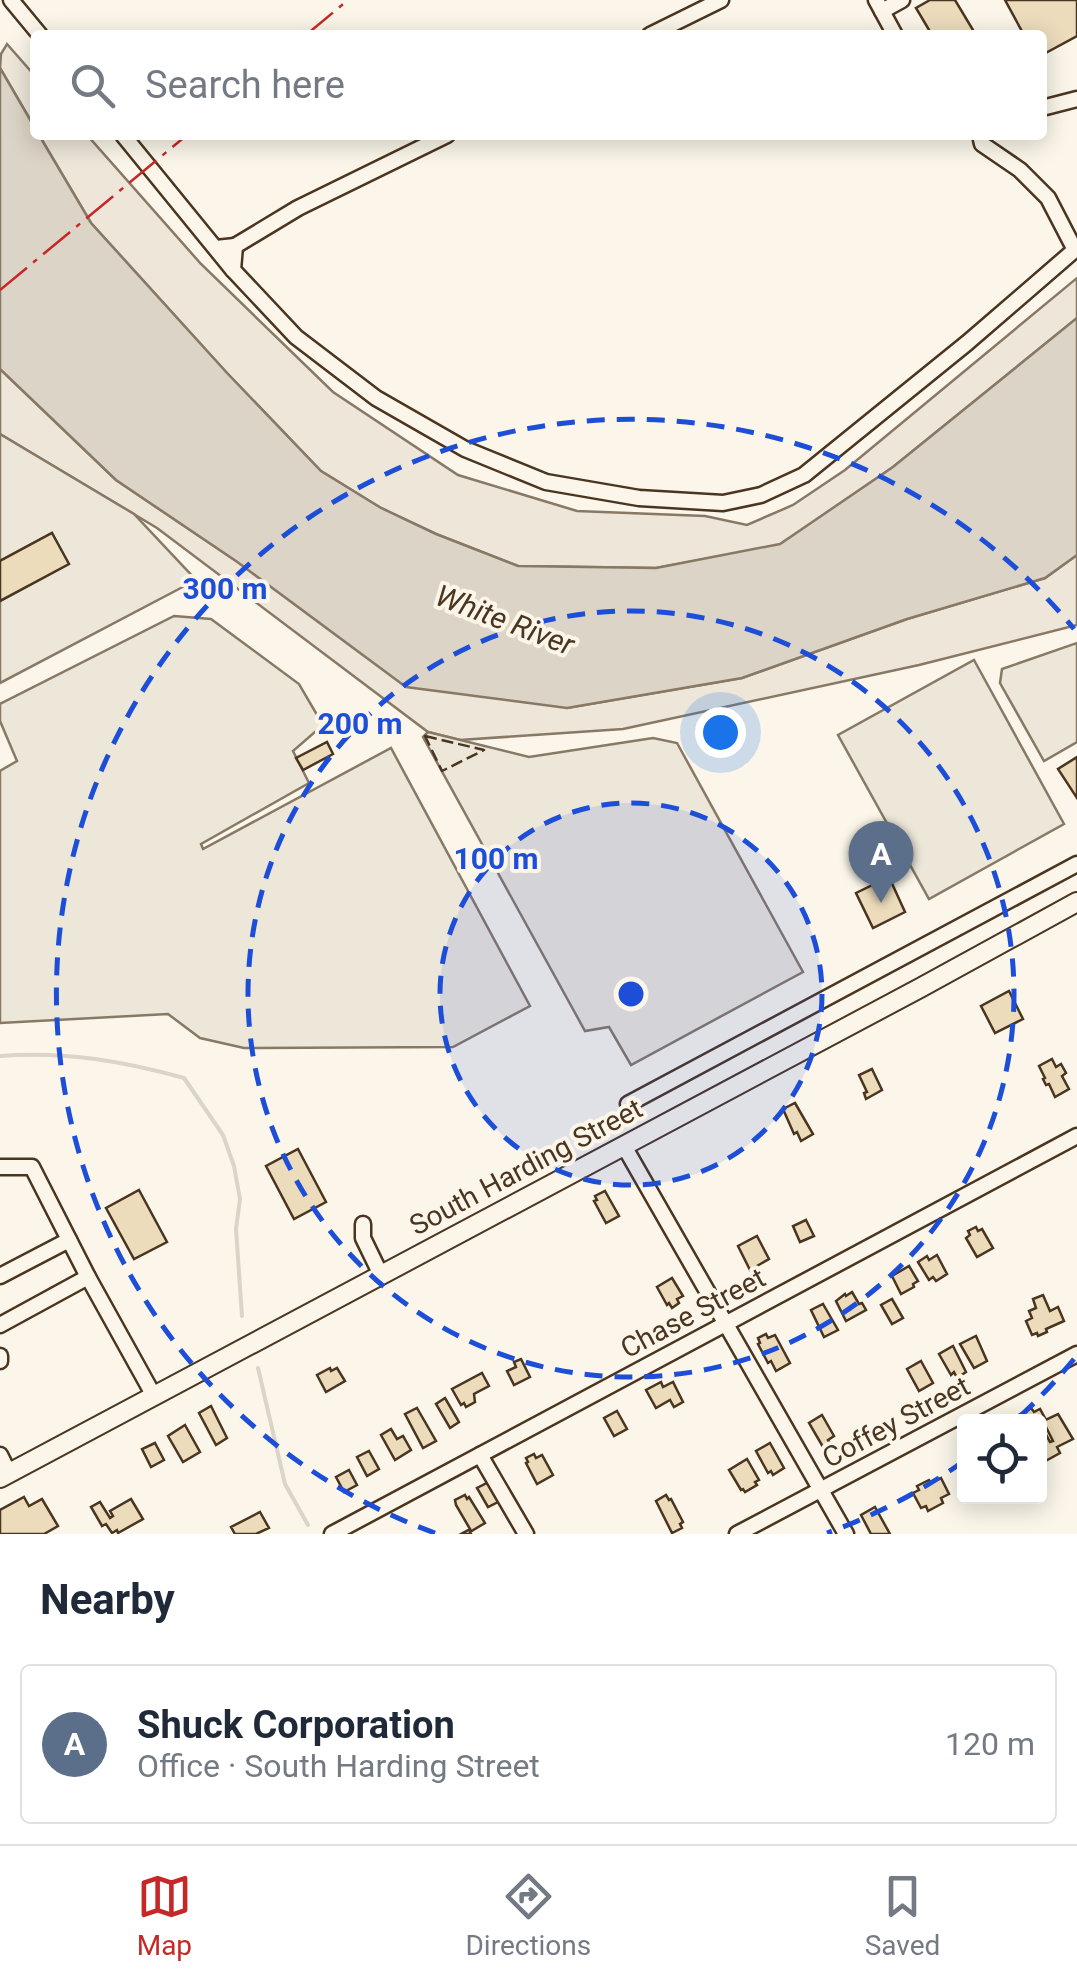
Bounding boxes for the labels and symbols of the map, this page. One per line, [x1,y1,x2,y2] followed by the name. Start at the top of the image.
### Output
[182,571,268,606] text: 300 m
[431,578,580,663] water label: White River
[317,706,403,741] text: 200 m
[695,707,746,758] your location
[848,820,914,903] pin: A
[453,841,539,876] text: 100 m
[613,976,649,1012] centre of rings
[404,1092,648,1242] street label: South Harding Street
[615,1261,771,1365] street label: Chase Street
[817,1369,975,1475] street label: Coffey Street

